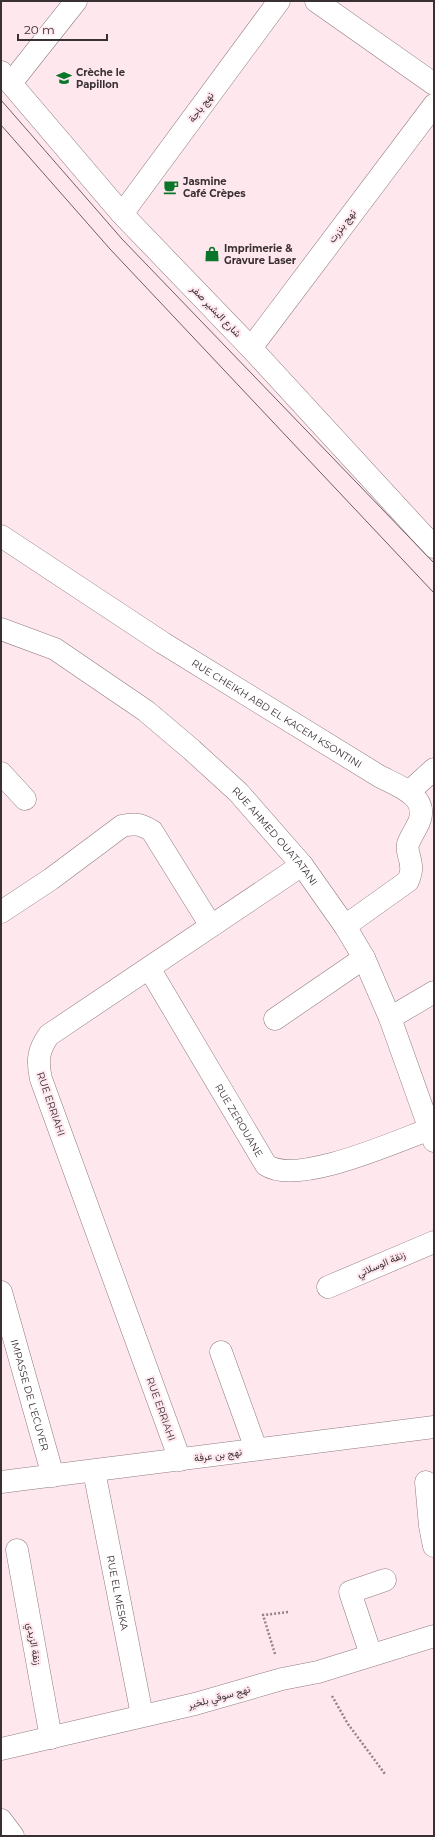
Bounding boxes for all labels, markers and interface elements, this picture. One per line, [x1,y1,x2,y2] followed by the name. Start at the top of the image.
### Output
[18,16,107,42] scale bar
[24,22,55,37] text: 20 m
[76,66,125,91] place label: Crèche le Papillon
[55,69,73,87] school or university icon: Crèche le Papillon
[185,89,217,125] street label: نهج باجة
[182,175,246,200] place label: Jasmine Café Crèpes
[162,178,180,196] cafe icon: Jasmine Café Crèpes
[325,206,359,245] street label: نهج بنزرت
[224,242,297,267] place label: Imprimerie & Gravure Laser
[203,245,221,263] shop icon: Imprimerie & Gravure Laser
[187,281,244,340] street label: شارع البشير صفر
[189,656,365,771] street label: RUE CHEIKH ABD EL KACEM KSONTINI
[230,784,321,888] street label: RUE AHMED OUATATANI
[34,1070,68,1138] street label: RUE ERRIAHI
[213,1081,266,1159] street label: RUE ZEROUANE
[355,1248,408,1282] street label: زنقة الوسلاتي
[8,1338,52,1452] street label: IMPASSE DE L'ECUYER
[143,1375,179,1443] street label: RUE ERRIAHI
[193,1445,243,1465] street label: نهج بن عرفة
[104,1554,132,1632] street label: RUE EL MESKA
[22,1622,44,1667] street label: زنقة الزيدي
[185,1682,252,1714] street label: نهج سوقي بلخير

